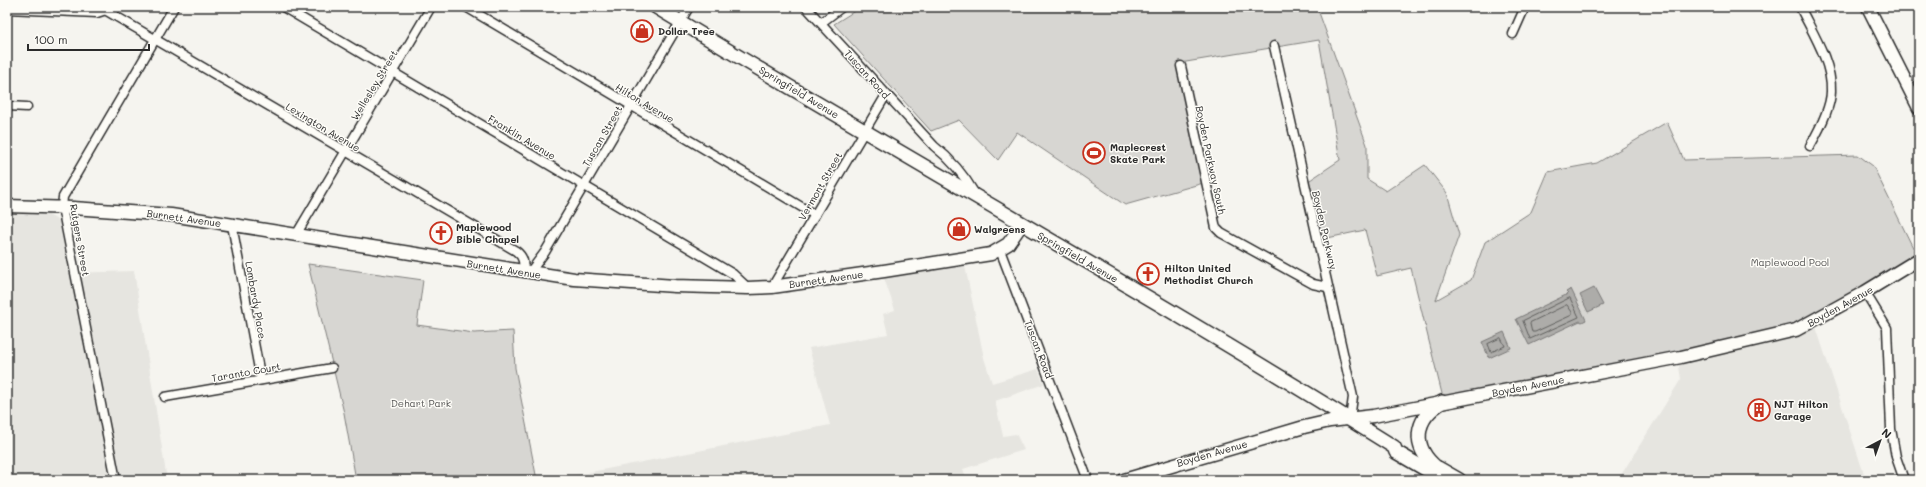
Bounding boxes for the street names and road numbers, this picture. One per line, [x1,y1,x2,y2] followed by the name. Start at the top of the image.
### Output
[841,46,893,102] street label: Tuscan Road
[347,47,401,123] street label: Wellesley Street
[756,63,842,121] street label: Springfield Avenue
[613,80,677,126] street label: Hilton Avenue
[283,99,363,155] street label: Lexington Avenue
[579,103,625,169] street label: Tuscan Street
[1193,104,1229,216] street label: Boyden Parkway South
[486,111,558,163] street label: Franklin Avenue
[795,149,845,223] street label: Vermont Street
[1309,189,1341,271] street label: Boyden Parkway
[67,203,93,277] street label: Rutgers Street
[146,206,222,230] street label: Burnett Avenue
[1035,228,1121,286] street label: Springfield Avenue
[466,256,542,282] street label: Burnett Avenue
[242,260,270,340] street label: Lombardy Place
[788,267,864,291] street label: Burnett Avenue
[1805,282,1875,330] street label: Boyden Avenue
[1021,318,1057,380] street label: Tuscan Road
[210,359,282,385] street label: Taranto Court
[1491,372,1565,400] street label: Boyden Avenue
[1175,436,1249,470] street label: Boyden Avenue

